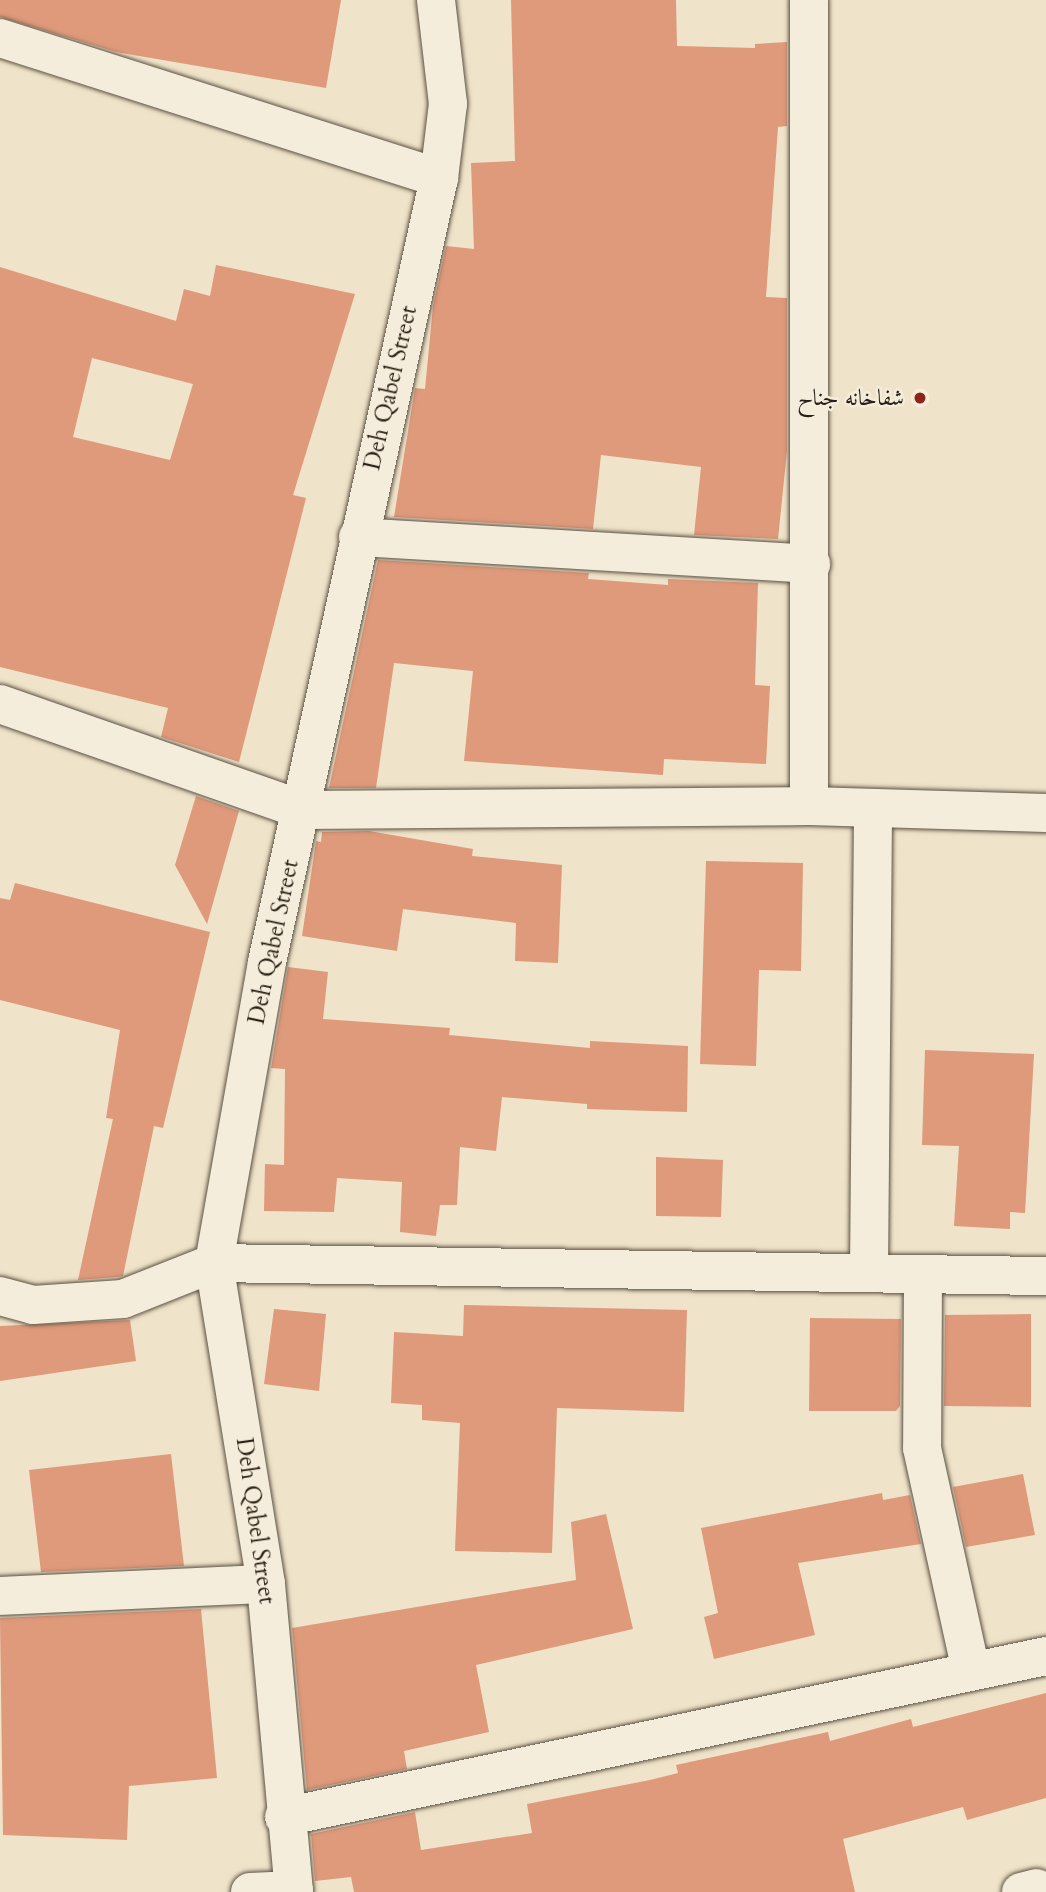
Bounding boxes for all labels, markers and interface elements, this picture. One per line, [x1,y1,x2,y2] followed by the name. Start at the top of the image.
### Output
[359,303,423,473] street label: Deh Qabel Street
[797,384,904,412] place label: شفاخانه جناح
[910,388,930,408] marker: شفاخانه جناح
[243,857,305,1027] street label: Deh Qabel Street
[230,1436,280,1606] street label: Deh Qabel Street

